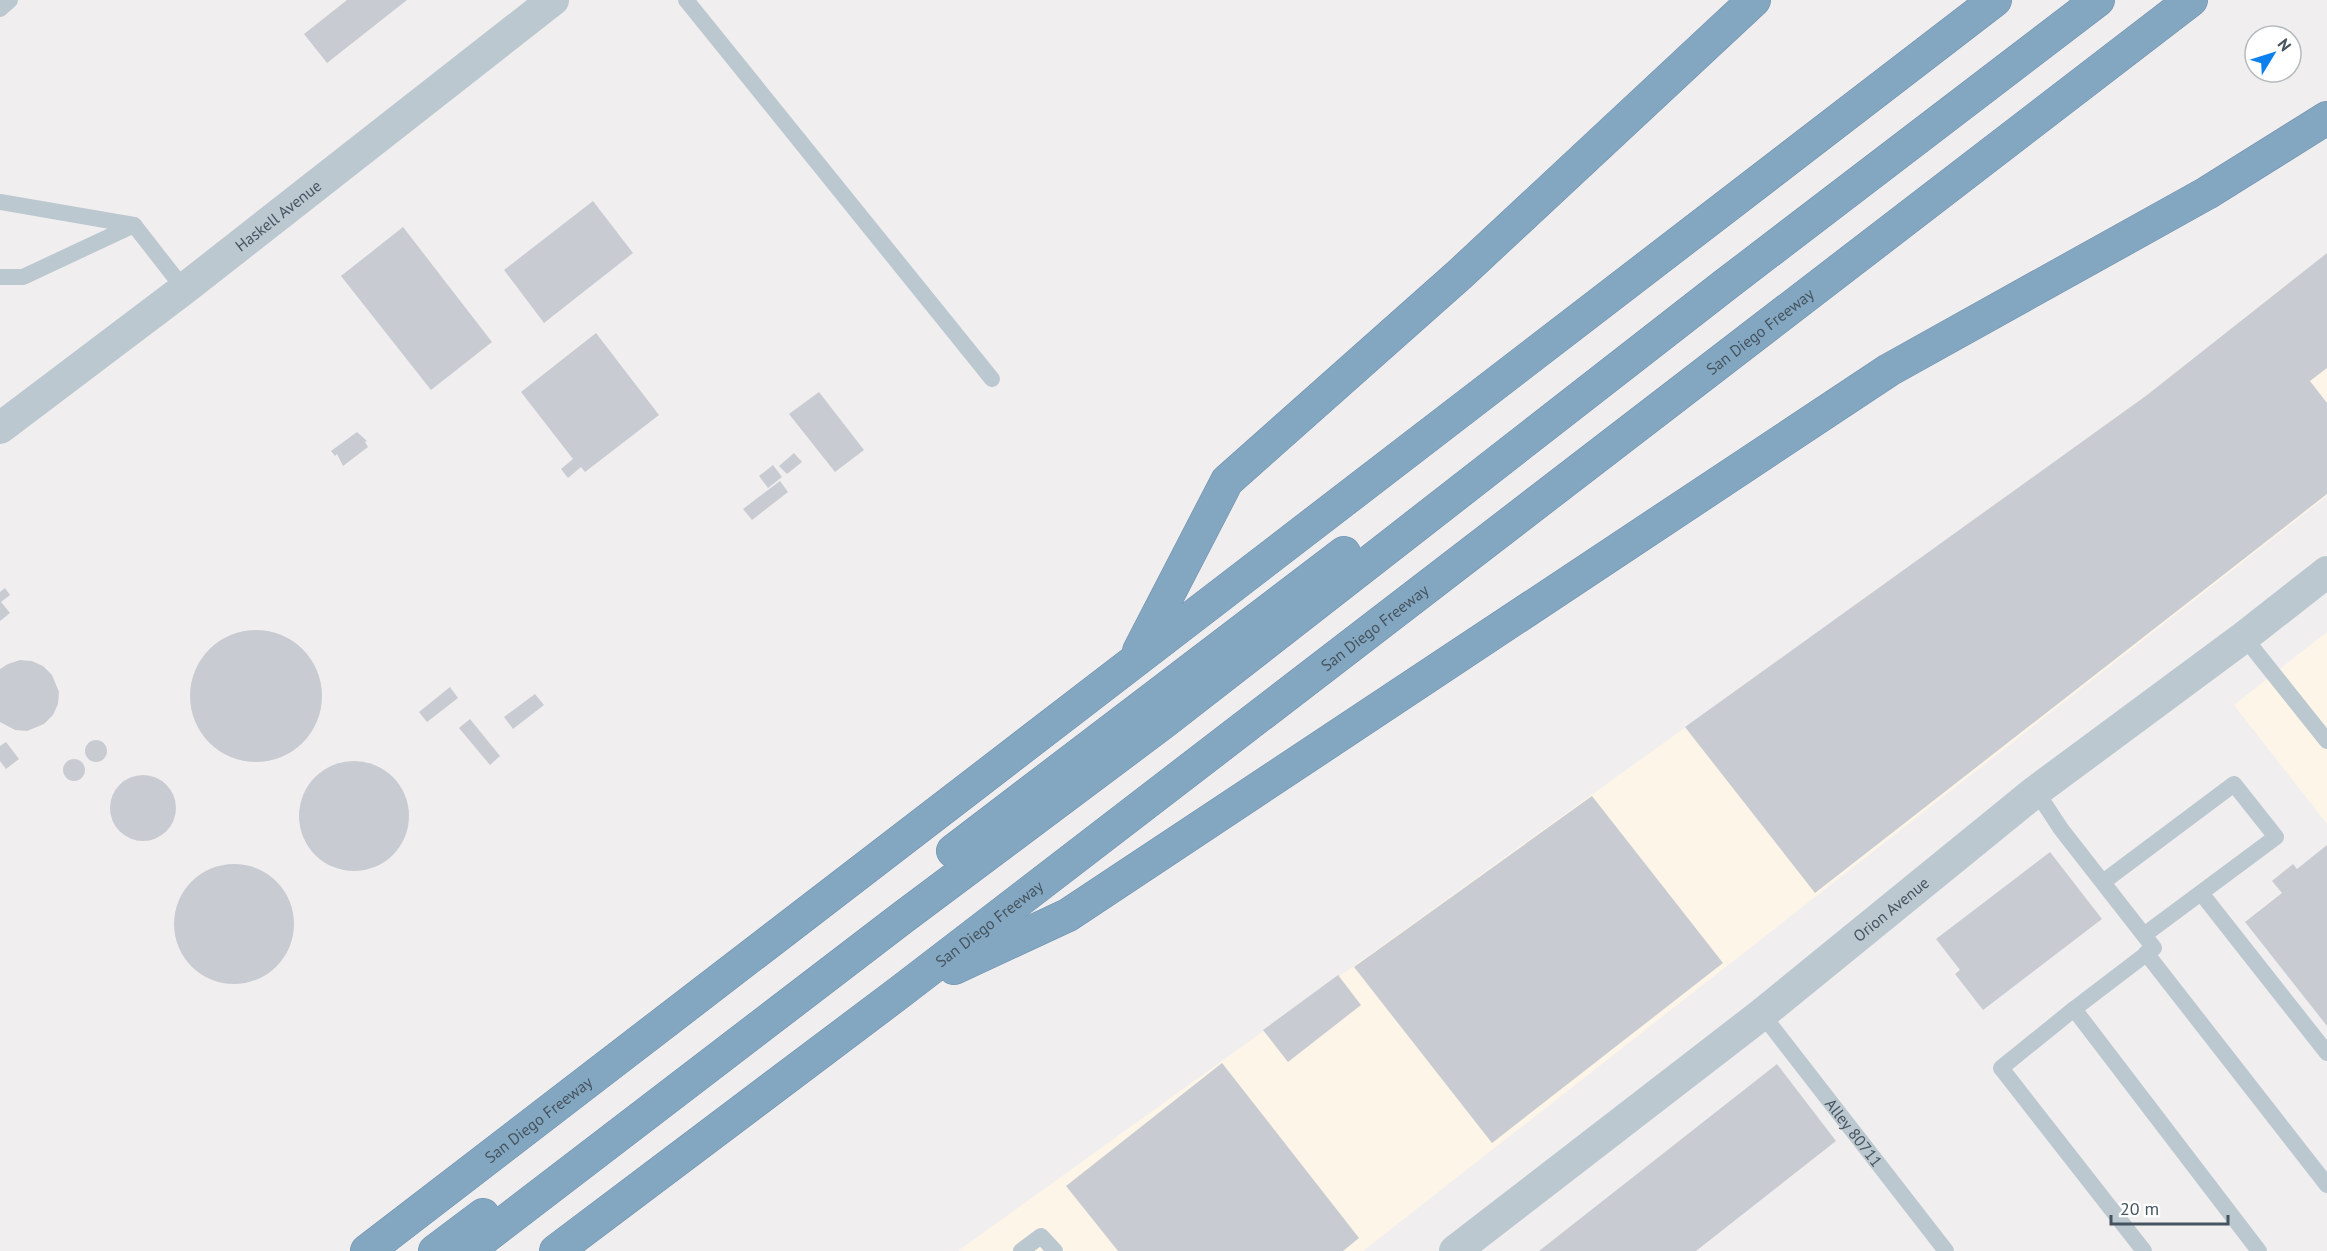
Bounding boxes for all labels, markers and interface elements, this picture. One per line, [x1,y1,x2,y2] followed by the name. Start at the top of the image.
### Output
[2243,24,2303,84] north arrow
[2274,34,2296,55] text: N
[231,175,325,255] street label: Haskell Avenue
[1702,283,1818,379] street label: San Diego Freeway
[1317,579,1433,675] street label: San Diego Freeway
[1849,872,1933,946] street label: Orion Avenue
[931,876,1047,971] street label: San Diego Freeway
[480,1071,597,1167] street label: San Diego Freeway
[1821,1094,1887,1171] street label: Alley 80711
[2111,1188,2228,1226] scale bar
[2120,1197,2159,1220] text: 20 m

